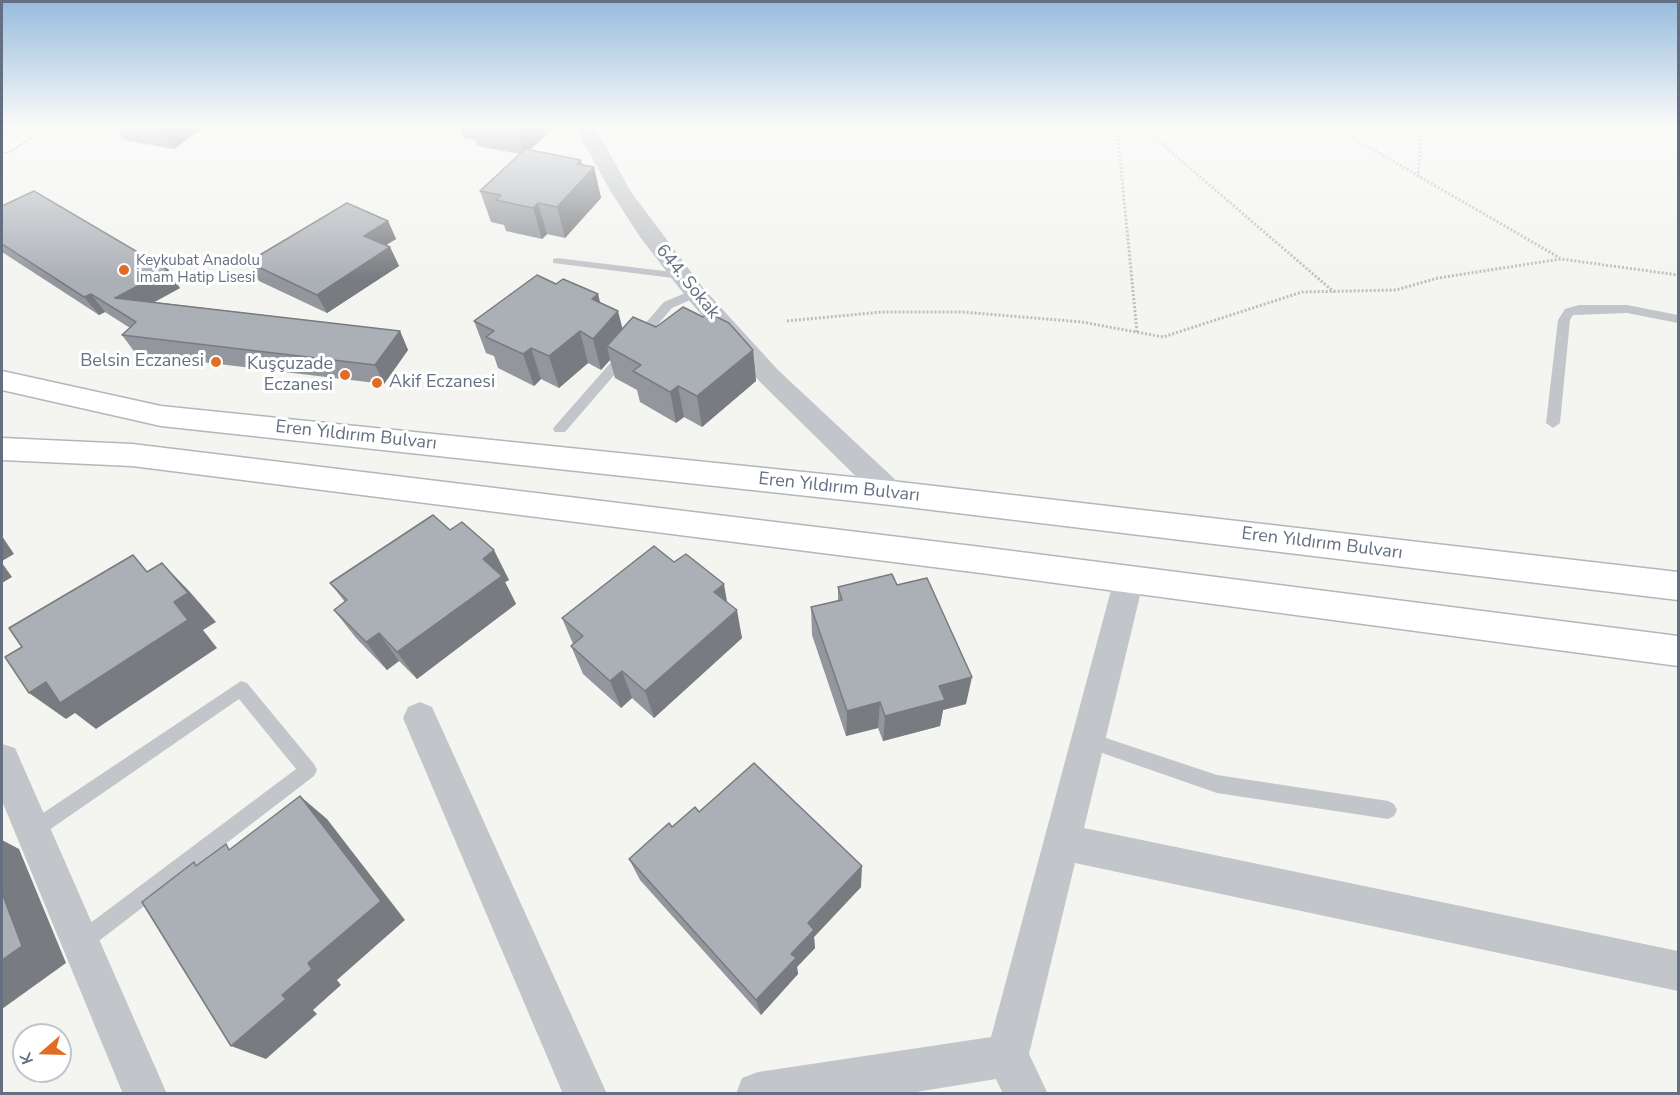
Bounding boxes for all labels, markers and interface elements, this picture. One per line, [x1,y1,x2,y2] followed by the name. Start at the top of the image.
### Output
[650,240,724,324] street label: 644. Sokak
[136,252,260,287] place label: Keykubat Anadolu İmam Hatip Lisesi
[117,263,131,277] marker: Keykubat Anadolu İmam Hatip Lisesi
[80,351,204,373] place label: Belsin Eczanesi
[247,354,333,397] place label: Kuşçuzade Eczanesi
[209,355,223,369] marker: Belsin Eczanesi
[338,368,352,382] marker: Kuşçuzade Eczanesi
[389,372,495,394] place label: Akif Eczanesi
[370,376,384,390] marker: Akif Eczanesi
[274,417,438,455] street label: Eren Yıldırım Bulvarı
[757,469,921,507] street label: Eren Yıldırım Bulvarı
[1240,523,1404,565] street label: Eren Yıldırım Bulvarı
[12,1023,72,1083] north arrow
[15,1050,39,1067] text: K

